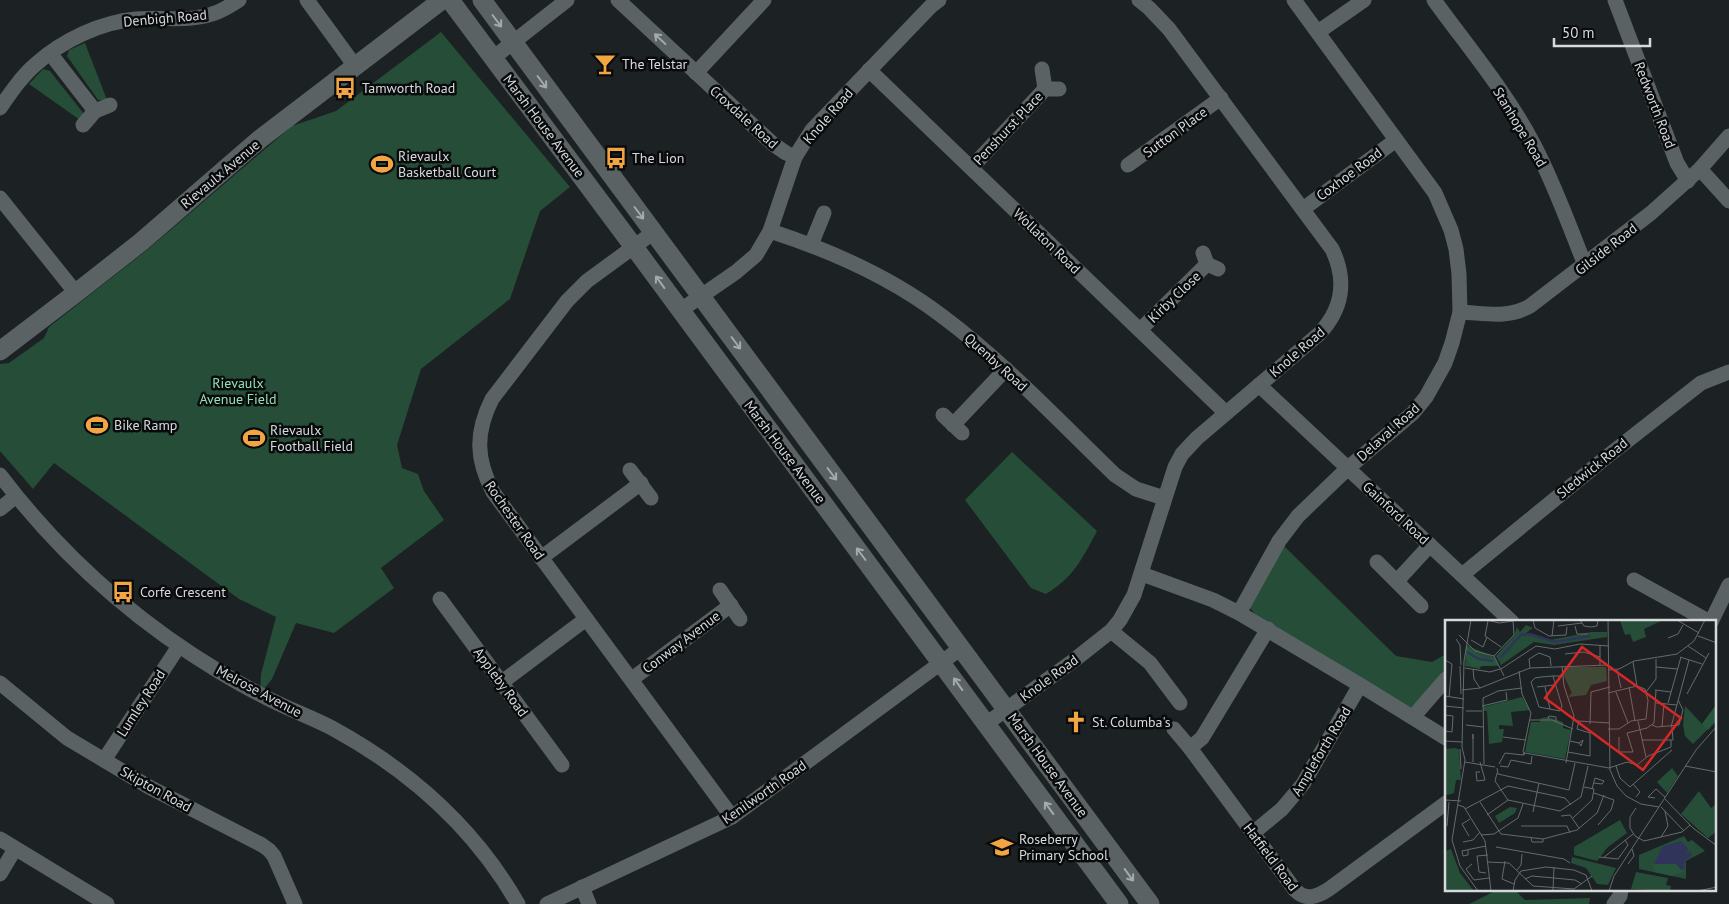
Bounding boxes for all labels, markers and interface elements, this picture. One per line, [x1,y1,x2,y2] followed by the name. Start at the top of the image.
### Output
[122,5,208,31] street label: Denbigh Road
[492,14,503,28] one-way arrow
[1554,15,1650,47] scale bar
[1562,23,1595,42] text: 50 m
[654,33,667,45] one-way arrow
[592,51,618,77] bar icon: The Telstar
[622,55,688,73] place label: The Telstar
[1630,59,1680,151] street label: Redworth Road
[499,71,589,181] street label: Marsh House Avenue
[332,75,358,101] bus stop icon: Tamworth Road
[537,75,548,88] one-way arrow
[362,79,455,97] place label: Tamworth Road
[706,82,782,152] street label: Croxdale Road
[799,84,857,148] street label: Knole Road
[1489,84,1551,170] street label: Stanhope Road
[969,87,1047,169] street label: Penshurst Place
[1139,103,1211,161] street label: Sutton Place
[177,136,263,212] street label: Rievaulx Avenue
[1313,143,1385,205] street label: Coxhoe Road
[603,145,629,171] bus stop icon: The Lion
[398,147,497,181] place label: Rievaulx Basketball Court
[632,149,684,167] place label: The Lion
[369,151,395,177] sports icon: Rievaulx Basketball Court
[1010,204,1084,278] street label: Wollaton Road
[634,206,645,219] one-way arrow
[1571,219,1641,279] street label: Gilside Road
[1144,267,1204,327] street label: Kirby Close
[655,275,665,289] one-way arrow
[1265,323,1329,381] street label: Knole Road
[961,329,1031,395] street label: Quenby Road
[730,336,741,350] one-way arrow
[199,374,277,408] park label: Rievaulx Avenue Field
[740,397,830,507] street label: Marsh House Avenue
[1353,399,1423,465] street label: Delaval Road
[84,412,110,438] sports icon: Bike Ramp
[114,416,177,434] place label: Bike Ramp
[270,421,353,455] place label: Rievaulx Football Field
[241,425,267,451] sports icon: Rievaulx Football Field
[1553,434,1631,502] street label: Sledwick Road
[827,467,838,480] one-way arrow
[481,477,549,563] street label: Rochester Road
[1359,478,1433,548] street label: Gainford Road
[856,547,866,561] one-way arrow
[110,579,136,605] bus stop icon: Corfe Crescent
[140,583,226,601] place label: Corfe Crescent
[638,607,724,677] street label: Conway Avenue
[1445,620,1716,892] inset map
[470,644,532,720] street label: Appleby Road
[1016,651,1082,705] street label: Knole Road
[213,661,305,721] street label: Melrose Avenue
[113,666,169,740] street label: Lumley Road
[952,678,963,691] one-way arrow
[1287,703,1355,799] street label: Ampleforth Road
[1004,709,1092,821] street label: Marsh House Avenue
[1063,709,1089,735] church icon: St. Columba's
[1092,713,1171,731] place label: St. Columba's
[718,756,810,828] street label: Kenilworth Road
[117,762,195,816] street label: Skipton Road
[1044,801,1054,815] one-way arrow
[1240,819,1302,895] street label: Hatfield Road
[1019,830,1108,864] place label: Roseberry Primary School
[989,834,1015,860] school or university icon: Roseberry Primary School
[1124,868,1134,882] one-way arrow

